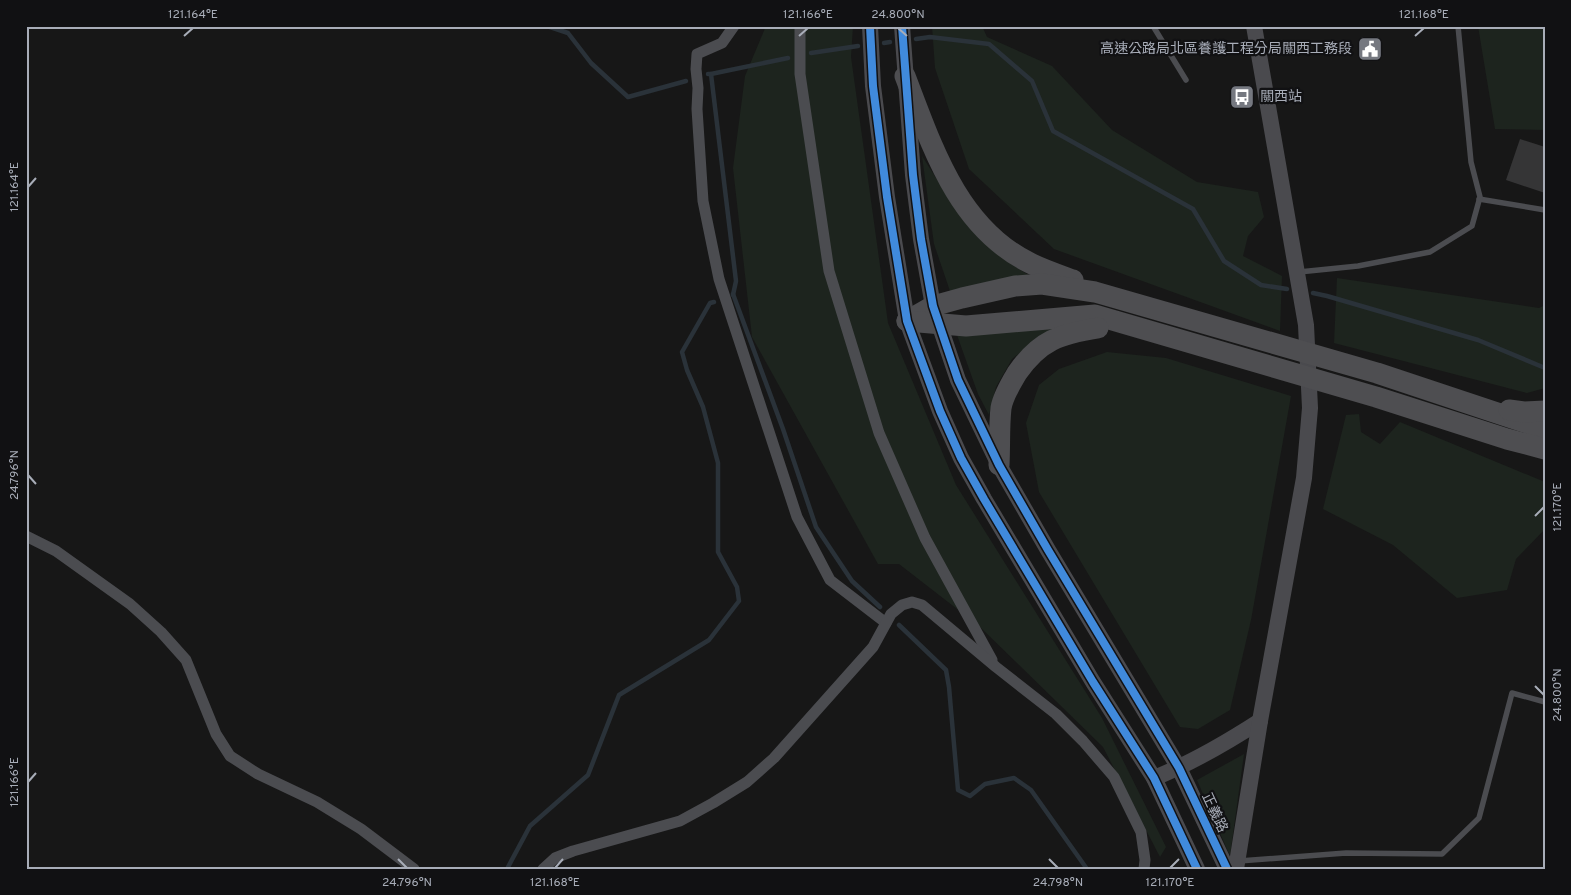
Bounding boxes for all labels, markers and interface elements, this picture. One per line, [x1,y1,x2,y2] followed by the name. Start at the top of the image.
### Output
[168,7,218,23] text: 121.164°E
[783,7,833,23] text: 121.166°E
[871,7,925,23] text: 24.800°N
[1399,7,1449,23] text: 121.168°E
[1357,36,1383,62] public building icon: 高速公路局北區養護工程分局關西工務段
[1100,40,1352,58] place label: 高速公路局北區養護工程分局關西工務段
[1229,84,1255,110] bus stop icon: 關西站
[1260,89,1302,106] place label: 關西站
[7,162,23,212] text: 121.164°E
[7,450,23,500] text: 24.796°N
[1550,482,1566,532] text: 121.170°E
[1550,668,1566,722] text: 24.800°N
[7,757,23,807] text: 121.166°E
[1197,790,1231,836] street label: 正義路
[382,875,432,891] text: 24.796°N
[530,875,580,891] text: 121.168°E
[1033,875,1083,891] text: 24.798°N
[1145,875,1195,891] text: 121.170°E

